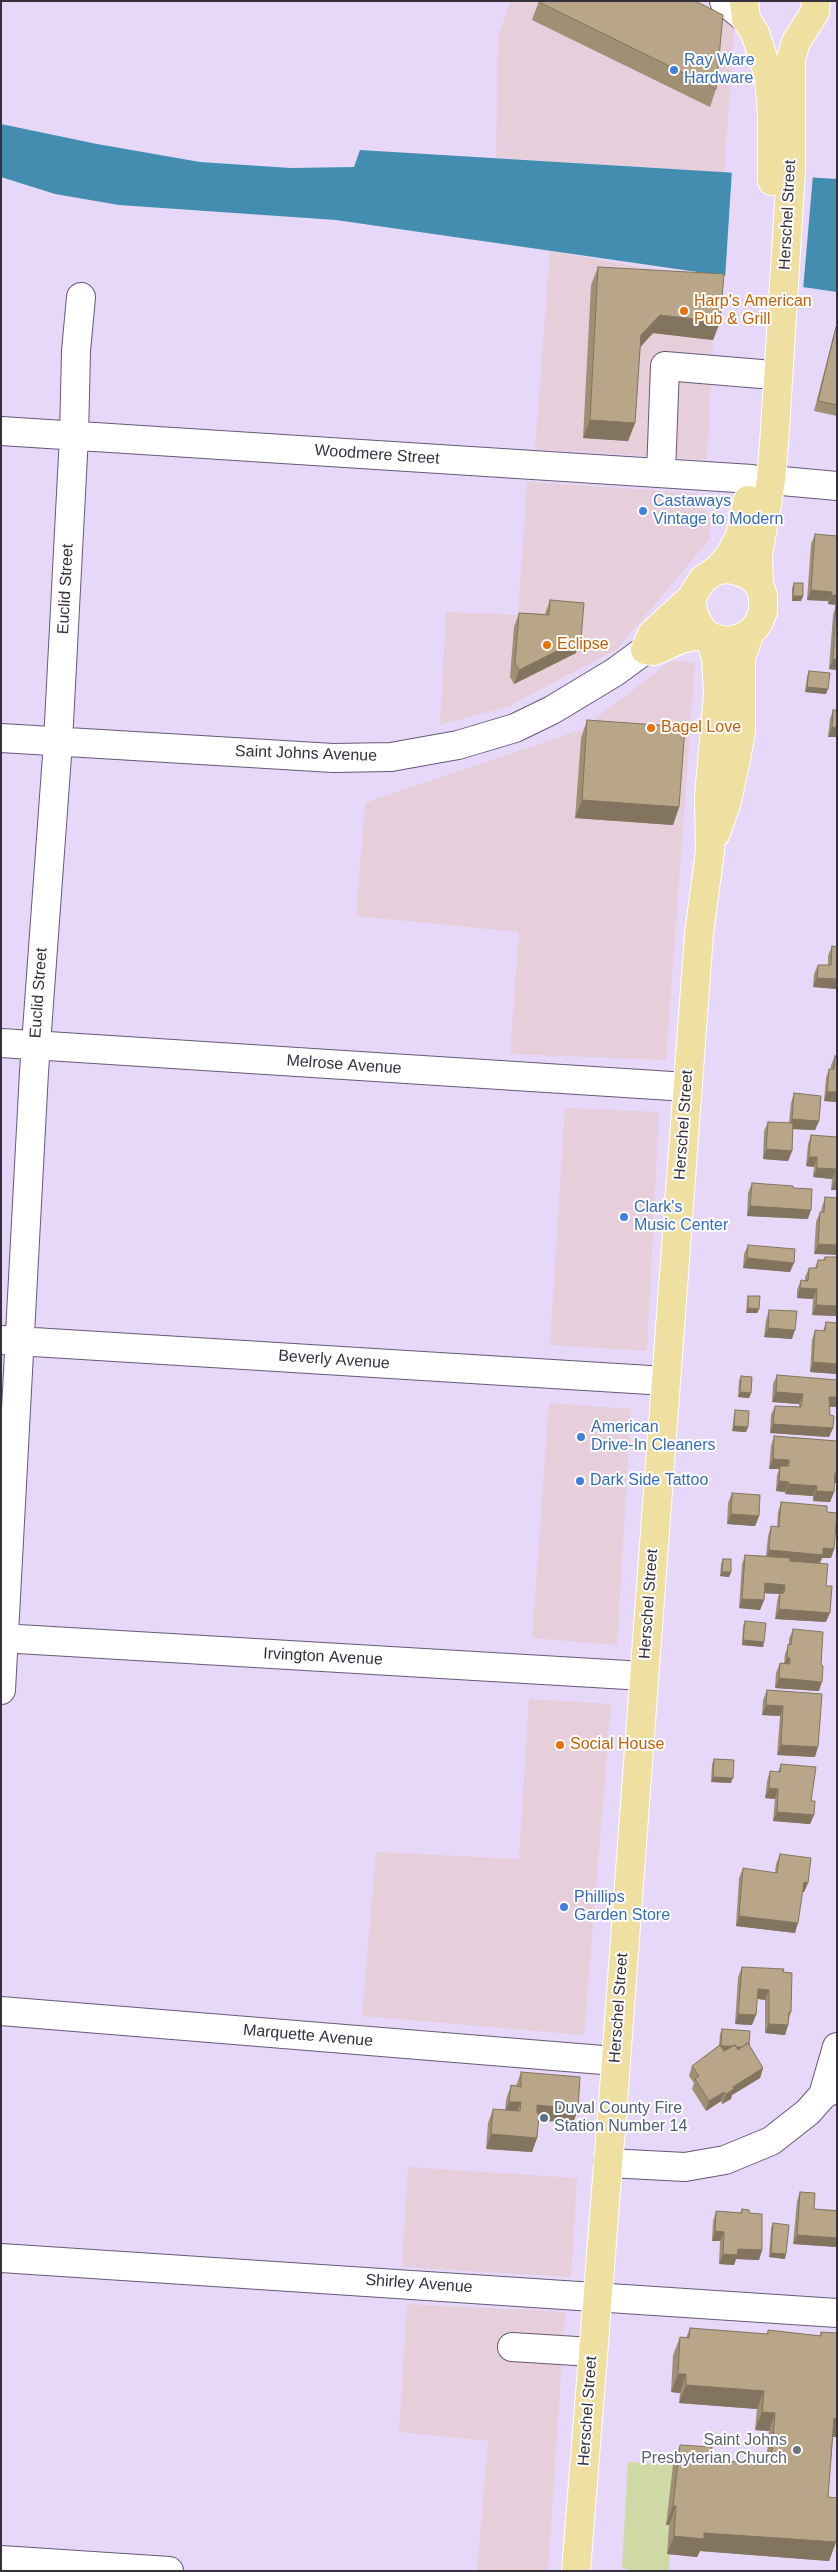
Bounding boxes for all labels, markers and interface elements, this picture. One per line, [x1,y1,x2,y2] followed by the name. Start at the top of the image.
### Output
[684,51,755,89] place label: Ray Ware Hardware
[668,64,680,76] marker: Ray Ware Hardware
[776,159,800,271] street label: Herschel Street
[694,292,812,330] place label: Harp's American Pub & Grill
[678,305,690,317] marker: Harp's American Pub & Grill
[314,441,440,469] street label: Woodmere Street
[653,492,783,530] place label: Castaways Vintage to Modern
[637,505,649,517] marker: Castaways Vintage to Modern
[54,543,78,635] street label: Euclid Street
[557,635,609,655] place label: Eclipse
[541,639,553,651] marker: Eclipse
[661,718,741,738] place label: Bagel Love
[645,722,657,734] marker: Bagel Love
[235,742,377,766] street label: Saint Johns Avenue
[26,947,52,1039] street label: Euclid Street
[286,1051,402,1079] street label: Melrose Avenue
[671,1069,697,1181] street label: Herschel Street
[634,1198,728,1236] place label: Clark's Music Center
[618,1211,630,1223] marker: Clark's Music Center
[278,1347,390,1373] street label: Beverly Avenue
[591,1418,715,1456] place label: American Drive-In Cleaners
[575,1431,587,1443] marker: American Drive-In Cleaners
[590,1471,708,1491] place label: Dark Side Tattoo
[574,1475,586,1487] marker: Dark Side Tattoo
[636,1548,662,1660] street label: Herschel Street
[263,1644,383,1670] street label: Irvington Avenue
[570,1735,664,1755] place label: Social House
[554,1739,566,1751] marker: Social House
[574,1888,670,1926] place label: Phillips Garden Store
[558,1901,570,1913] marker: Phillips Garden Store
[606,1952,632,2064] street label: Herschel Street
[242,2021,374,2051] street label: Marquette Avenue
[554,2099,687,2137] place label: Duval County Fire Station Number 14
[538,2112,550,2124] marker: Duval County Fire Station Number 14
[365,2271,473,2297] street label: Shirley Avenue
[575,2355,601,2467] street label: Herschel Street
[641,2431,787,2469] place label: Saint Johns Presbyterian Church
[791,2444,803,2456] marker: Saint Johns Presbyterian Church

